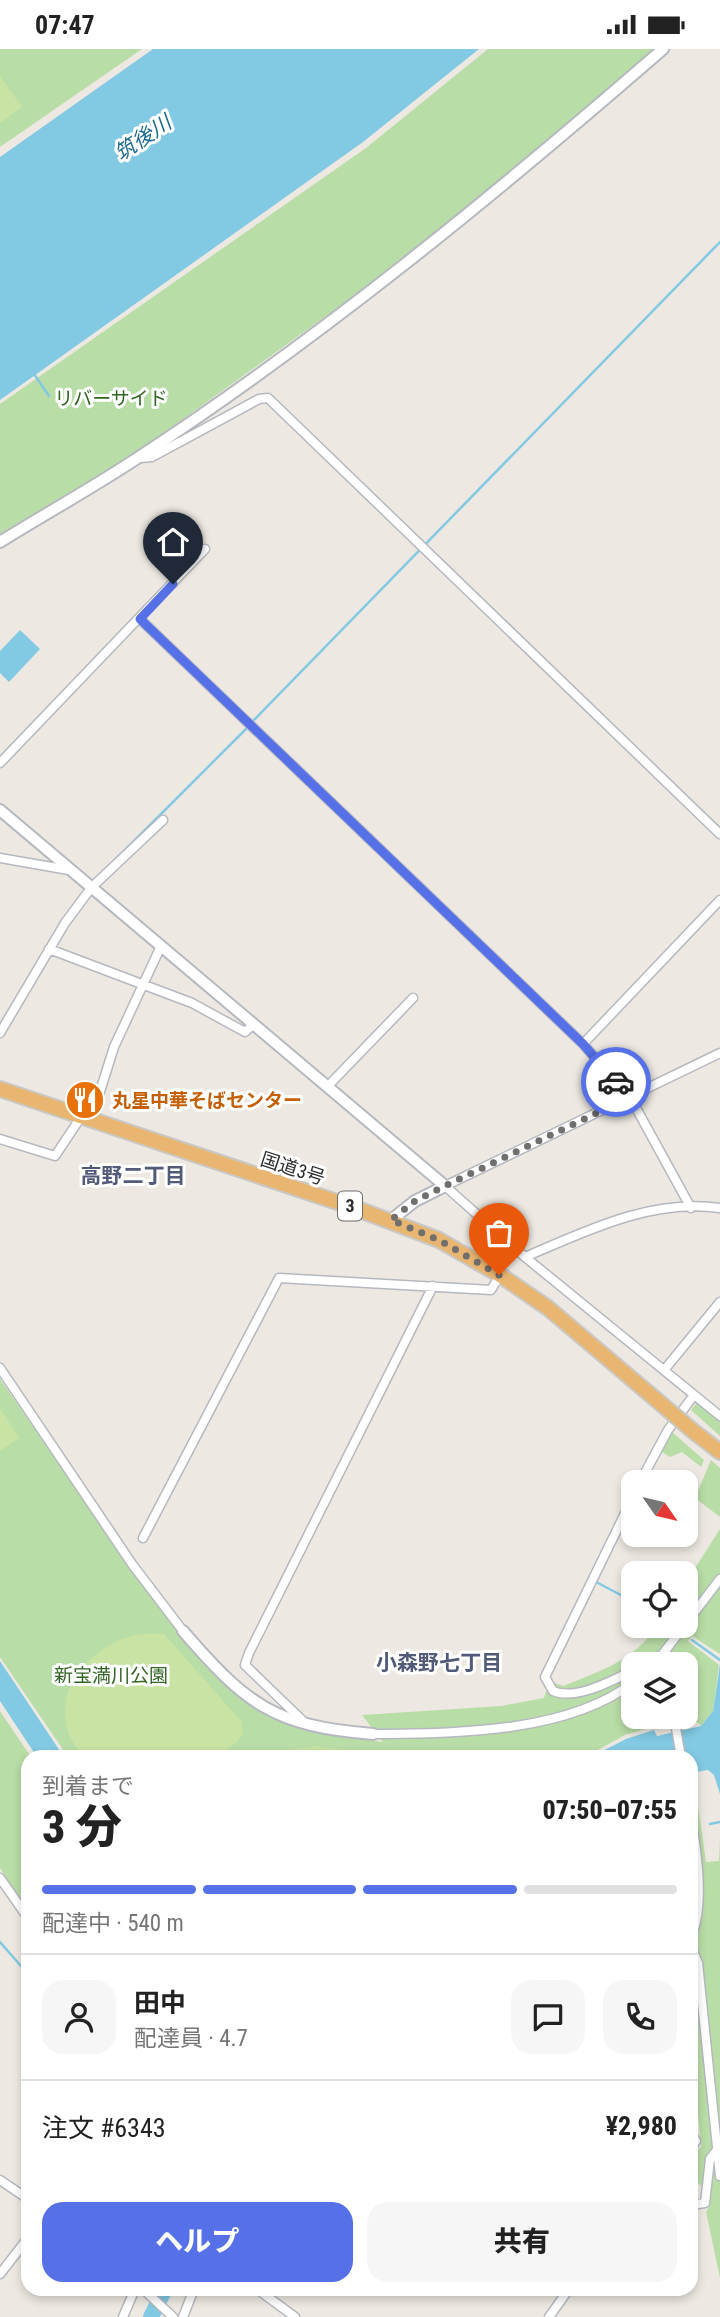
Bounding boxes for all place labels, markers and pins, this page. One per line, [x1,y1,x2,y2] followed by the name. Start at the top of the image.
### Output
[143,512,203,584] pin
[64,1079,106,1121] restaurant icon: 丸星中華そばセンター
[112,1089,302,1112] place label: 丸星中華そばセンター
[469,1203,529,1275] pin

